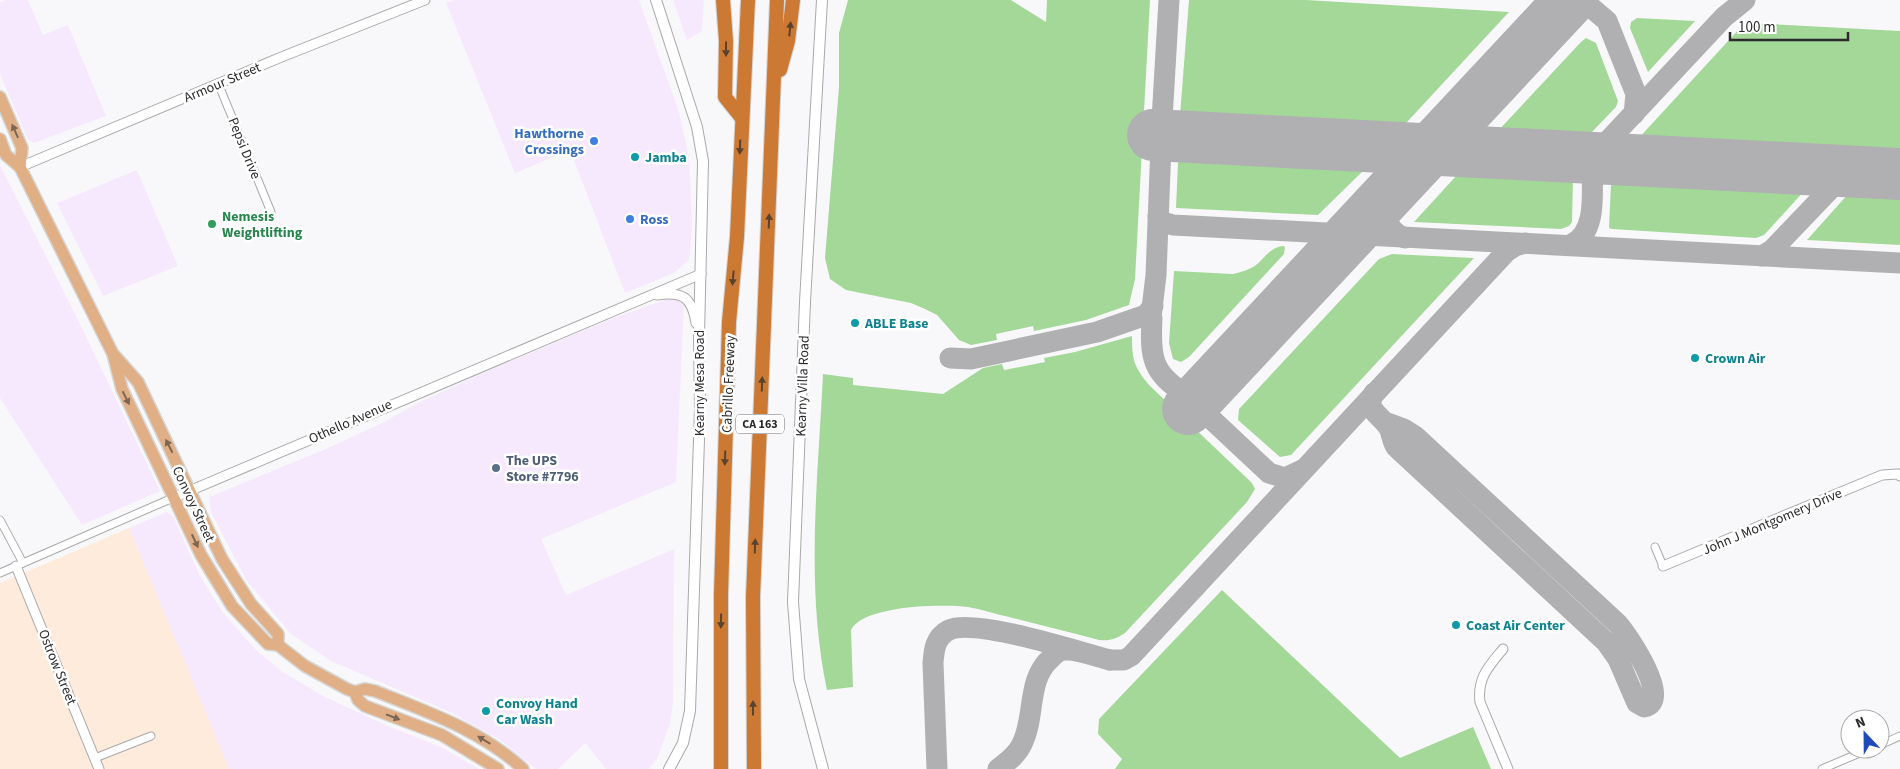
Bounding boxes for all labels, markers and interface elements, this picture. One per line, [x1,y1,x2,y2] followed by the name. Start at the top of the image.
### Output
[1730,10,1848,42] scale bar
[1738,17,1776,38] text: 100 m
[786,20,794,36] one-way arrow
[722,41,730,57] one-way arrow
[181,58,264,108] street label: Armour Street
[223,115,265,182] street label: Pepsi Drive
[11,124,19,138] one-way arrow
[514,124,584,160] place label: Hawthorne Crossings
[588,135,600,147] marker: Hawthorne Crossings
[736,140,744,156] one-way arrow
[645,148,687,168] place label: Jamba
[629,151,641,163] marker: Jamba
[222,207,303,243] place label: Nemesis Weightlifting
[640,210,669,230] place label: Ross
[624,213,636,225] marker: Ross
[765,213,773,229] one-way arrow
[206,218,218,230] marker: Nemesis Weightlifting
[729,271,737,287] one-way arrow
[864,314,929,334] place label: ABLE Base
[849,317,861,329] marker: ABLE Base
[690,330,710,436] street label: Kearny Mesa Road
[717,335,741,433] street label: Cabrillo Freeway
[791,335,815,437] street label: Kearny Villa Road
[1705,349,1766,369] place label: Crown Air
[1689,352,1701,364] marker: Crown Air
[758,375,766,391] one-way arrow
[122,391,130,405] one-way arrow
[306,395,395,449] street label: Othello Avenue
[736,414,784,434] road number: CA 163
[165,439,173,453] one-way arrow
[506,451,579,487] place label: The UPS Store #7796
[721,451,729,467] one-way arrow
[490,462,502,474] marker: The UPS Store #7796
[167,463,220,546] street label: Convoy Street
[1700,483,1845,560] street label: John J Montgomery Drive
[191,534,199,549] one-way arrow
[751,538,759,554] one-way arrow
[717,613,725,629] one-way arrow
[1466,616,1565,636] place label: Coast Air Center
[1450,619,1462,631] marker: Coast Air Center
[33,627,81,708] street label: Ostrow Street
[496,694,578,730] place label: Convoy Hand Car Wash
[749,700,757,716] one-way arrow
[480,705,492,717] marker: Convoy Hand Car Wash
[1840,709,1890,759] north arrow
[1852,712,1869,734] text: N
[386,714,401,721] one-way arrow
[477,735,490,744] one-way arrow

